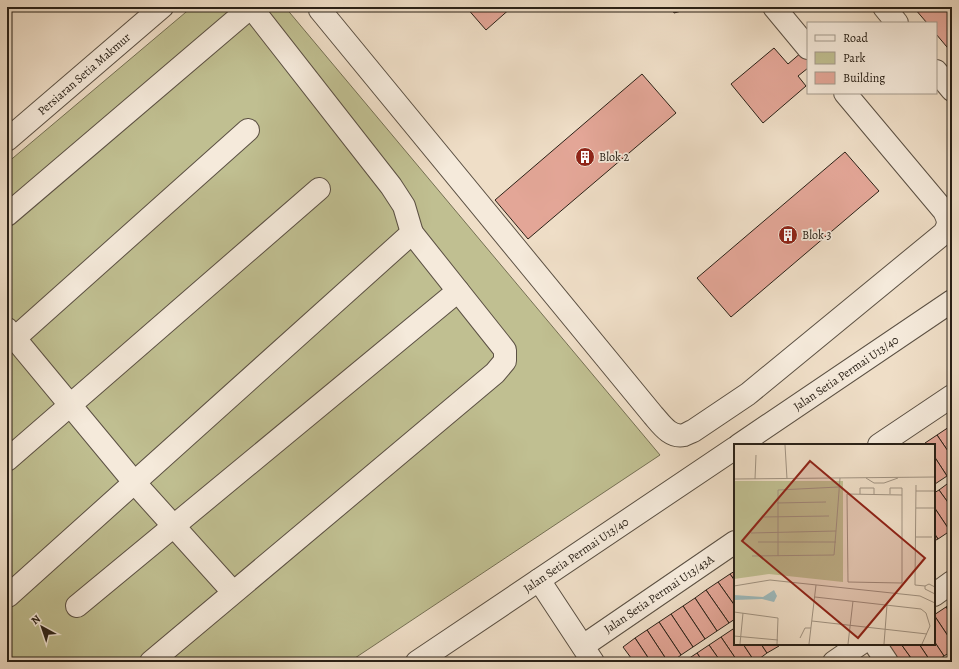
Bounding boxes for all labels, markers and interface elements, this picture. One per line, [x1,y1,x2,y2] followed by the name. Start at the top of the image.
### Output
[807,22,937,94] legend
[34,29,134,119] street label: Persiaran Setia Makmur
[843,30,869,46] text: Road
[843,50,866,66] text: Park
[843,70,885,86] text: Building
[574,146,596,168] building icon: Blok 2
[599,149,629,165] place label: Blok 2
[777,224,799,246] building icon: Blok 3
[802,227,831,243] place label: Blok 3
[790,332,902,414] street label: Jalan Setia Permai U13/40
[734,444,935,645] inset map
[520,514,632,596] street label: Jalan Setia Permai U13/40
[601,551,718,637] street label: Jalan Setia Permai U13/43A
[22,607,62,647] north arrow
[28,611,44,628] text: N

